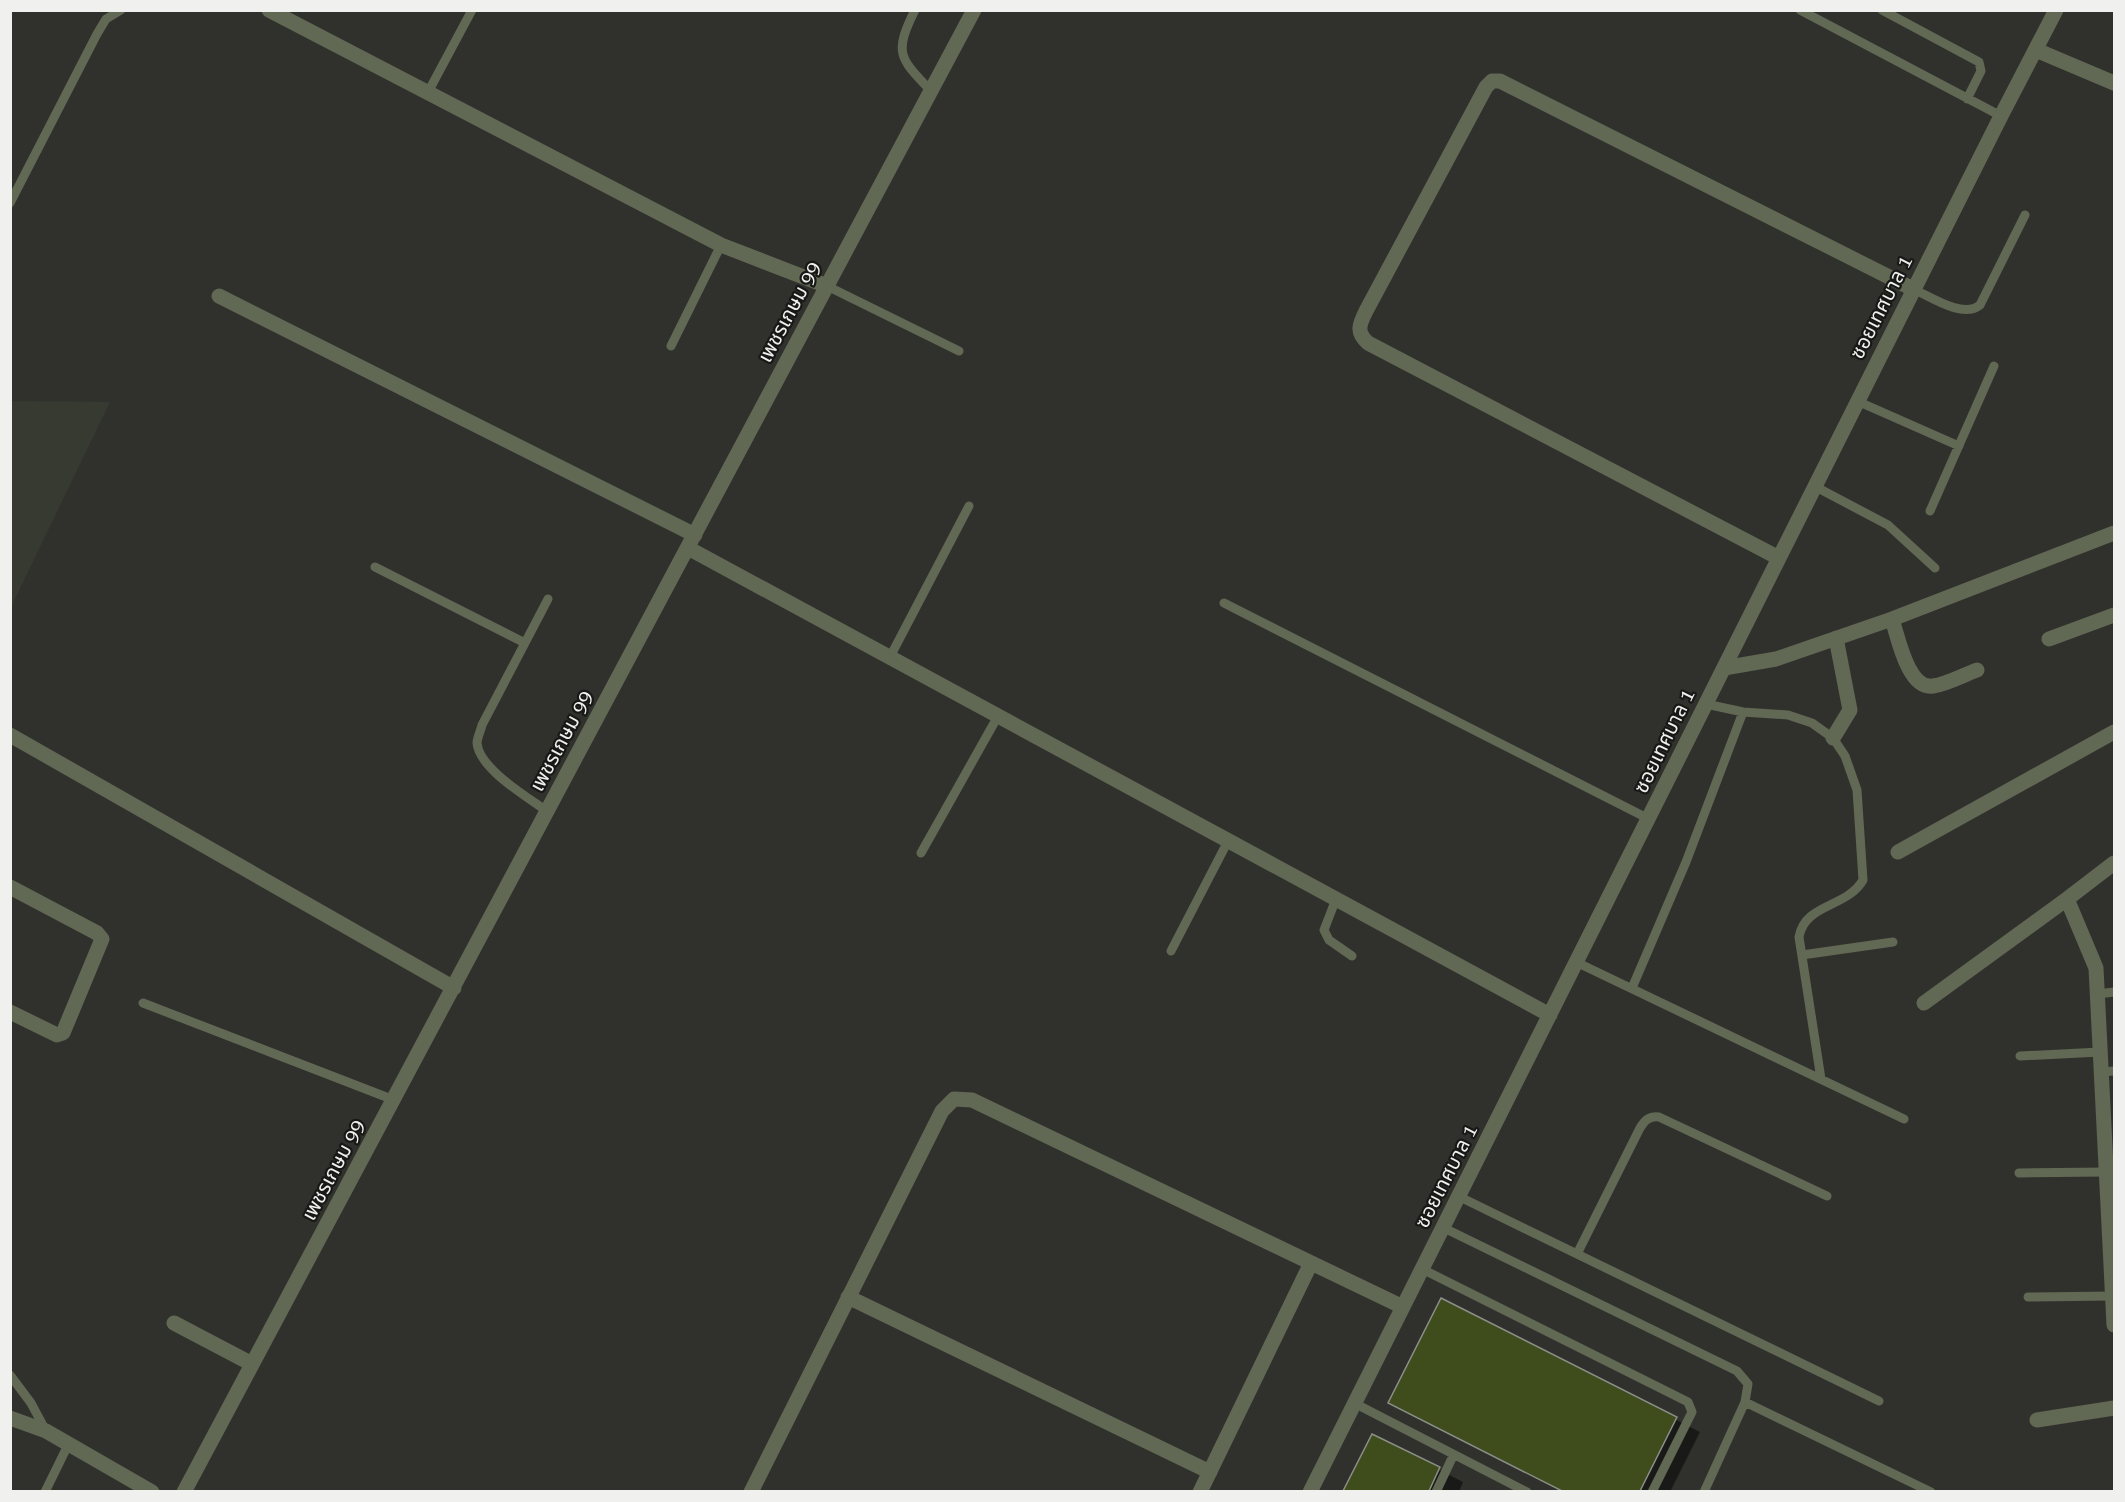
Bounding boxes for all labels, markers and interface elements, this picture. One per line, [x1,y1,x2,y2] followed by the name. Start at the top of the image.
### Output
[1845,251,1917,363] street label: ซอยเทศบาล 1
[752,258,826,366] street label: เพชรเกษม 99
[1628,685,1700,797] street label: ซอยเทศบาล 1
[524,687,598,795] street label: เพชรเกษม 99
[296,1116,370,1224] street label: เพชรเกษม 99
[1410,1120,1482,1232] street label: ซอยเทศบาล 1

